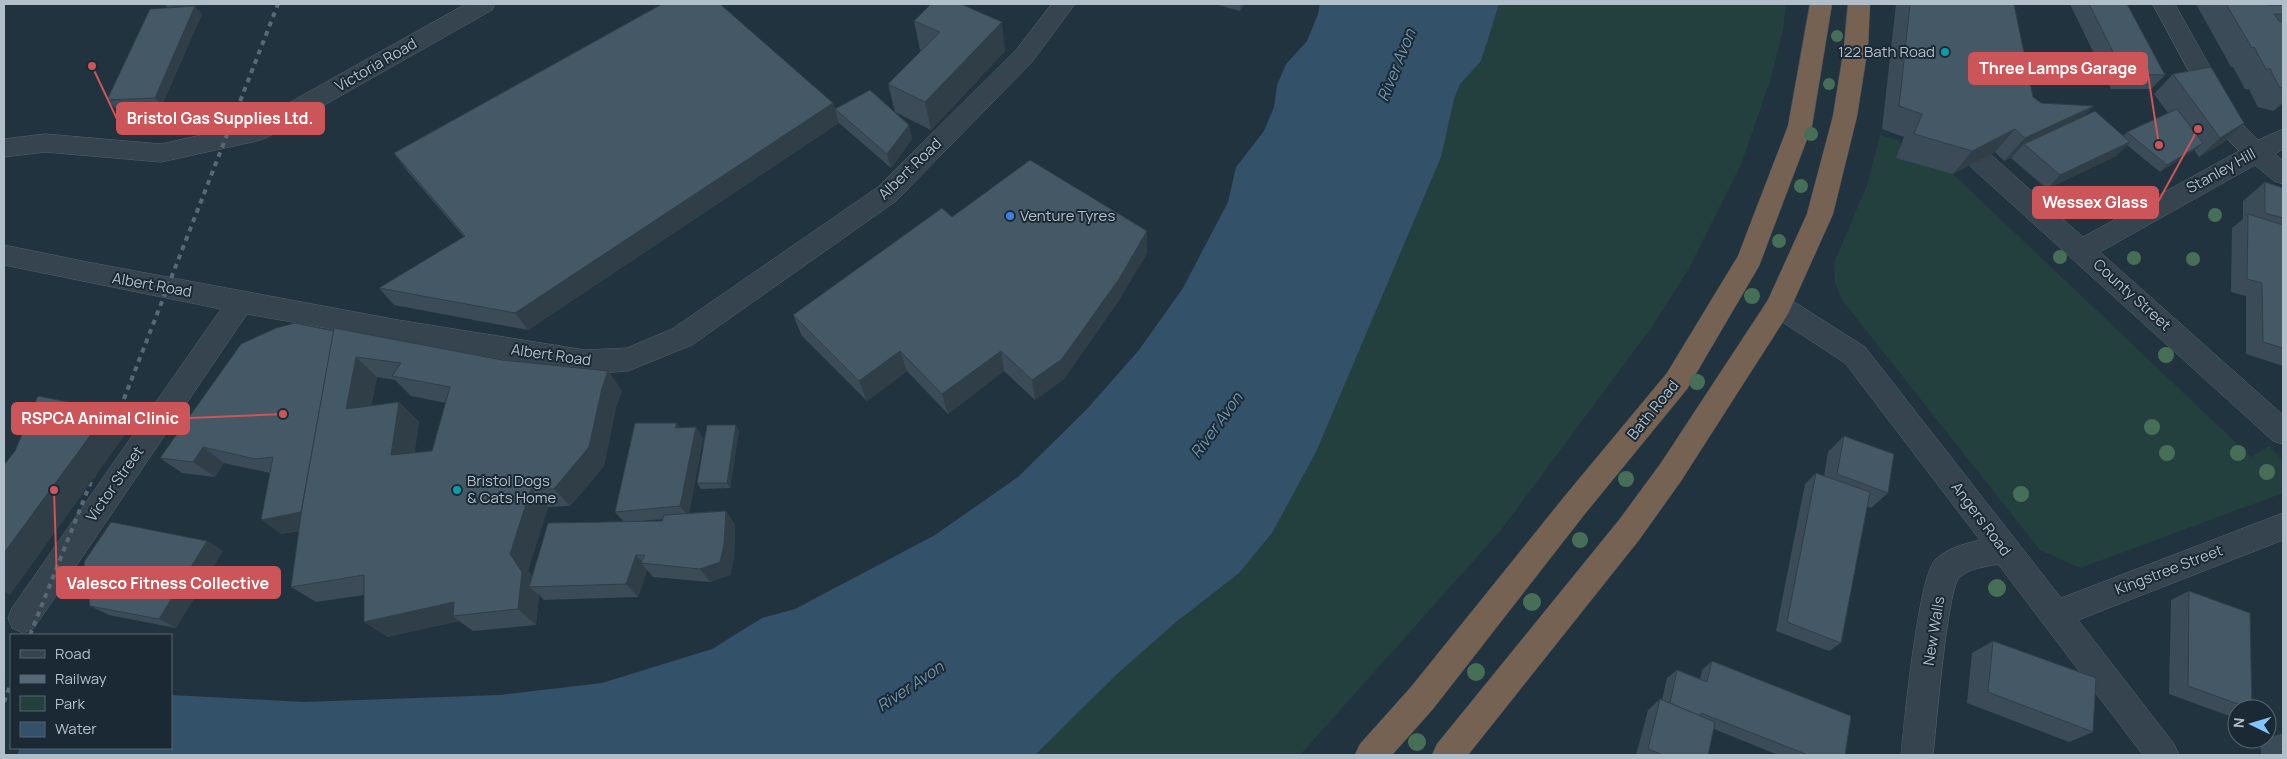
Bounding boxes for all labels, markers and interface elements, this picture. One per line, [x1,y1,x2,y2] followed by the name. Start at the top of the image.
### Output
[1372,25,1421,104] water label: River Avon
[331,33,420,96] street label: Victoria Road
[1838,41,1935,62] place label: 122 Bath Road
[1939,46,1951,58] marker: 122 Bath Road
[1969,53,2147,84] callout: Three Lamps Garage
[1979,57,2137,79] text: Three Lamps Garage
[117,103,324,134] callout: Bristol Gas Supplies Ltd.
[127,107,313,129] text: Bristol Gas Supplies Ltd.
[873,133,946,204] street label: Albert Road
[2182,143,2259,198] street label: Stanley Hill
[2033,187,2158,218] callout: Wessex Glass
[2042,191,2148,213] text: Wessex Glass
[1020,205,1115,226] place label: Venture Tyres
[1004,210,1016,222] marker: Venture Tyres
[2089,254,2176,335] street label: County Street
[111,267,194,302] street label: Albert Road
[510,338,592,371] street label: Albert Road
[1622,375,1683,444] street label: Bath Road
[1185,387,1248,462] water label: River Avon
[12,403,189,434] callout: RSPCA Animal Clinic
[21,407,179,429] text: RSPCA Animal Clinic
[81,442,148,526] street label: Victor Street
[467,470,557,508] place label: Bristol Dogs & Cats Home
[1947,477,2016,560] street label: Angers Road
[451,484,463,496] marker: Bristol Dogs & Cats Home
[2112,539,2226,600] street label: Kingstree Street
[57,567,280,598] callout: Valesco Fitness Collective
[67,572,270,594] text: Valesco Fitness Collective
[1918,595,1949,667] street label: New Walls
[10,634,172,749] legend
[55,643,91,664] text: Road
[872,655,948,716] water label: River Avon
[55,668,107,689] text: Railway
[55,693,85,714] text: Park
[2227,699,2277,749] north arrow
[2229,717,2248,729] text: N
[55,718,97,739] text: Water

